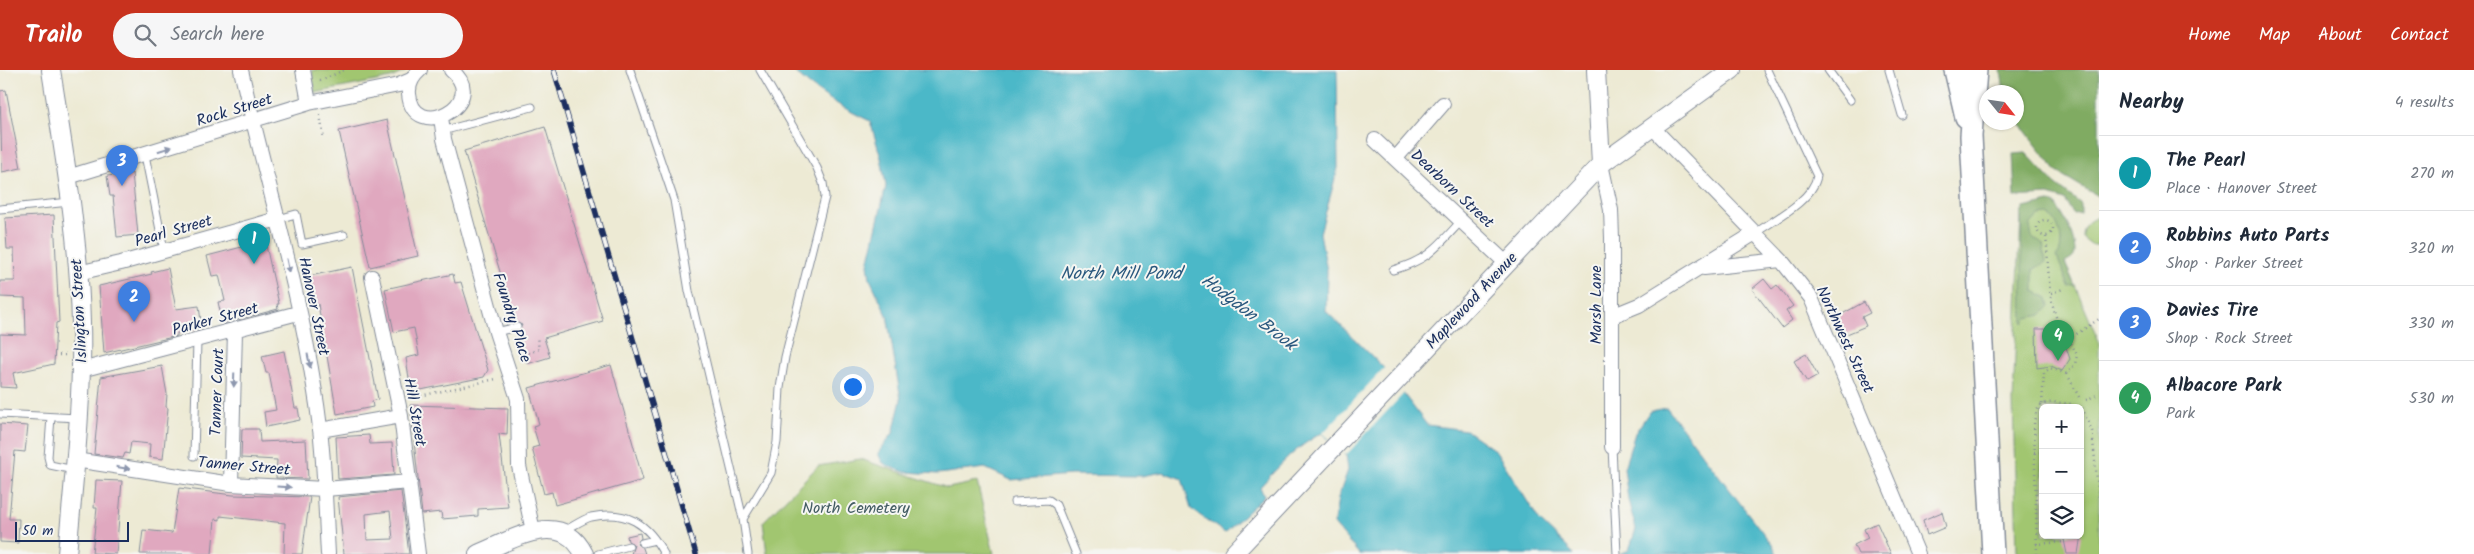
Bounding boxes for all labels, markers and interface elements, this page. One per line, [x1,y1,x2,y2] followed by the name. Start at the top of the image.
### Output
[113,13,463,58] search box
[25,16,83,55] text: Trailo
[171,20,264,50] text: Search here
[131,21,159,49] icon: search
[2188,21,2231,50] text: Home
[2259,21,2290,50] text: Map
[2318,21,2362,50] text: About
[2390,21,2449,50] text: Contact
[1979,85,2024,130] north arrow
[2119,86,2184,119] text: Nearby
[193,87,276,134] street label: Rock Street
[2395,90,2454,115] text: 4 results
[158,144,173,152] one-way arrow
[1404,144,1500,235] street label: Dearborn Street
[106,145,138,186] pin: 3
[2166,146,2245,176] text: The Pearl
[2133,161,2137,186] text: 1
[2410,161,2454,186] text: 270 m
[2166,176,2317,201] text: Place · Hanover Street
[132,208,216,254] street label: Pearl Street
[2166,221,2329,251] text: Robbins Auto Parts
[238,223,270,264] pin: 1
[2130,236,2140,261] text: 2
[2408,236,2454,261] text: 320 m
[1420,247,1524,356] street label: Maplewood Avenue
[2166,251,2303,276] text: Shop · Parker Street
[291,255,336,359] street label: Hanover Street
[64,257,95,364] street label: Islington Street
[284,258,292,274] one-way arrow
[1060,260,1186,289] water label: North Mill Pond
[1584,265,1609,345] street label: Marsh Lane
[1194,267,1304,361] water label: Hodgdon Brook
[485,269,538,366] street label: Foundry Place
[118,281,150,322] pin: 2
[1809,282,1881,398] street label: Northwest Street
[169,296,262,343] street label: Parker Street
[2166,296,2258,326] text: Davies Tire
[2131,311,2139,336] text: 3
[2409,311,2454,336] text: 330 m
[2042,320,2074,361] pin: 4
[2166,326,2293,351] text: Shop · Rock Street
[203,347,232,436] street label: Tanner Court
[305,353,313,368] one-way arrow
[2166,371,2281,401] text: Albacore Park
[230,372,238,388] one-way arrow
[840,374,866,400] your location
[396,376,433,449] street label: Hill Street
[2131,386,2139,411] text: 4
[2409,386,2454,411] text: 530 m
[2166,401,2195,426] text: Park
[2039,404,2084,539] map controls
[2039,404,2084,449] button: +
[2039,449,2084,494] button: −
[197,450,292,483] street label: Tanner Street
[115,464,131,472] one-way arrow
[276,483,292,491] one-way arrow
[2039,494,2084,539] button: layers
[802,496,910,521] park label: North Cemetery
[15,519,129,542] scale bar
[22,520,53,542] text: 50 m

